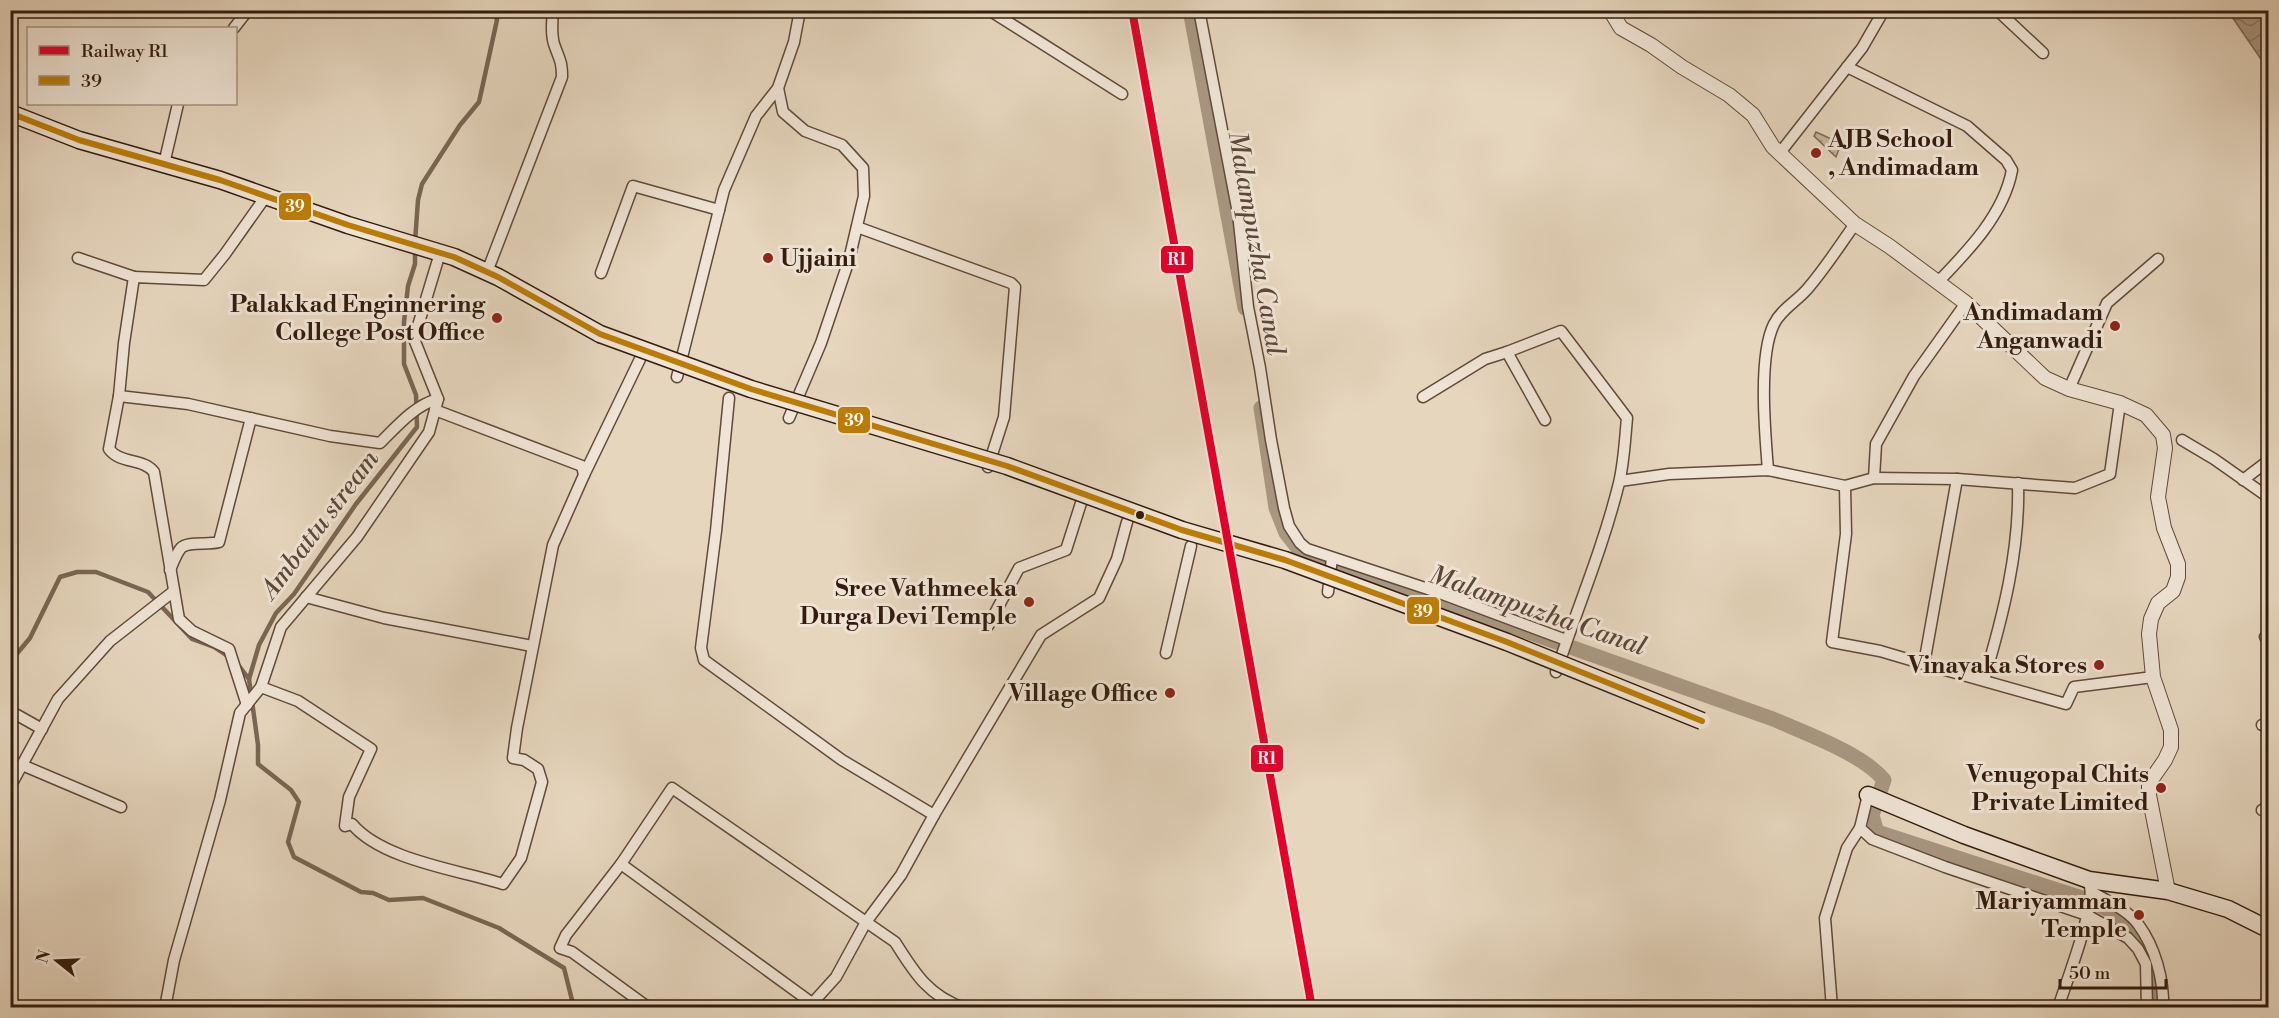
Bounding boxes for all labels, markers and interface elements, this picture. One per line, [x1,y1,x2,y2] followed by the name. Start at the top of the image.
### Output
[27,27,237,105] legend
[81,40,169,63] text: Railway R1
[81,70,102,93] text: 39
[1827,125,1979,183] place label: AJB School , Andimadam
[1221,128,1292,358] water label: Malampuzha Canal
[1809,146,1823,160] marker: AJB School , Andimadam
[278,192,312,221] line badge: 39
[285,197,305,217] text: 39
[780,244,857,274] place label: Ujjaini
[1160,245,1194,274] line badge: R1
[1167,250,1187,270] text: R1
[761,251,775,265] marker: Ujjaini
[230,290,486,348] place label: Palakkad Enginnering College Post Office
[1963,298,2103,356] place label: Andimadam Anganwadi
[490,311,504,325] marker: Palakkad Enginnering College Post Office
[2108,319,2122,333] marker: Andimadam Anganwadi
[837,406,871,434] line badge: 39
[844,411,864,431] text: 39
[252,443,387,608] water label: Ambattu stream
[1134,509,1146,521] unlabelled marker
[1425,559,1651,663] water label: Malampuzha Canal
[800,574,1018,632] place label: Sree Vathmeeka Durga Devi Temple
[1022,595,1036,609] marker: Sree Vathmeeka Durga Devi Temple
[1406,596,1440,625] line badge: 39
[1413,602,1433,622] text: 39
[1907,651,2087,681] place label: Vinayaka Stores
[2092,658,2106,672] marker: Vinayaka Stores
[1008,679,1158,709] place label: Village Office
[1163,686,1177,700] marker: Village Office
[1250,744,1284,773] line badge: R1
[1257,749,1277,769] text: R1
[1965,760,2149,818] place label: Venugopal Chits Private Limited
[2154,781,2168,795] marker: Venugopal Chits Private Limited
[1975,887,2127,945] place label: Mariyamman Temple
[2132,908,2146,922] marker: Mariyamman Temple
[27,931,87,991] north arrow
[32,947,55,966] text: N
[2060,952,2166,990] scale bar
[2069,962,2111,985] text: 50 m

